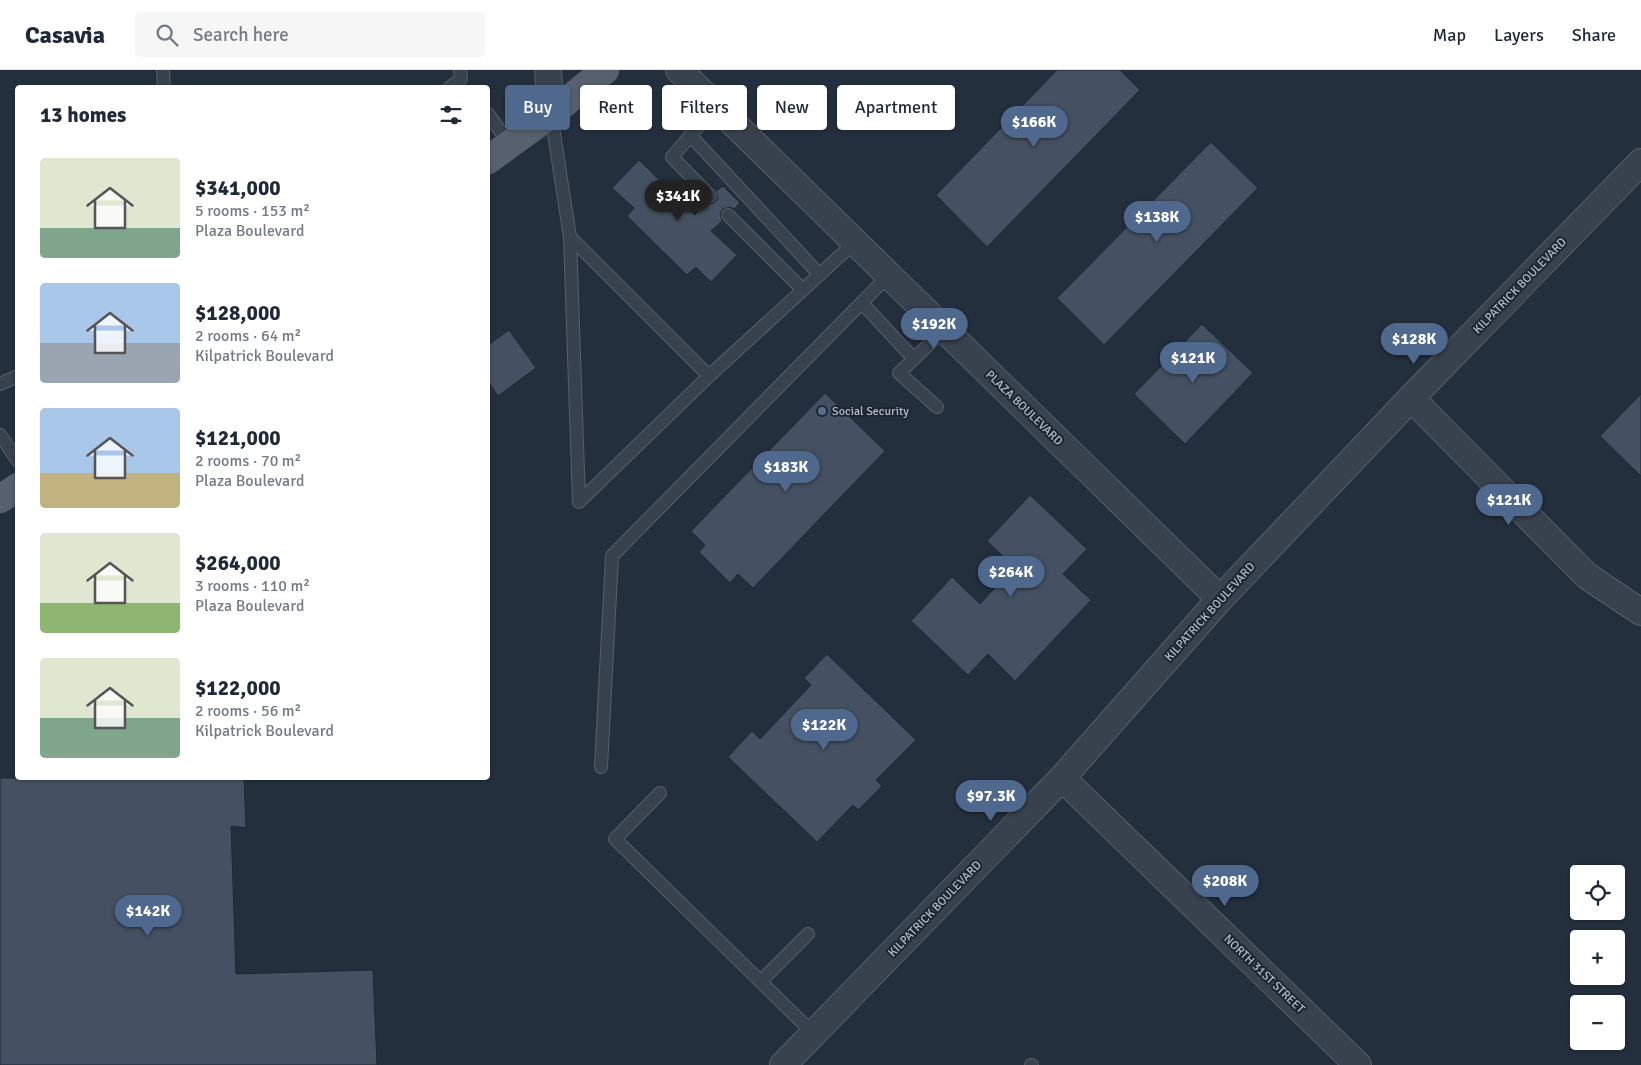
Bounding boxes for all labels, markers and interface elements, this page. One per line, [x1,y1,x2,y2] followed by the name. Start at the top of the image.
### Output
[135,12,485,57] search box
[25,20,105,50] text: Casavia
[153,21,181,49] icon: search
[193,23,289,47] text: Search here
[1433,24,1466,46] text: Map
[1494,24,1544,46] text: Layers
[1572,24,1616,46] text: Share
[505,85,570,130] chip: Buy
[580,85,652,130] chip: Rent
[662,85,747,130] chip: Filters
[757,85,827,130] chip: New
[837,85,955,130] chip: Apartment
[437,101,465,129] icon: filters
[40,102,126,128] text: 13 homes
[999,106,1069,148] pin: $166K
[1012,112,1056,132] text: $166K
[195,175,281,201] text: $341,000
[80,178,140,238] icon: home
[643,180,713,222] pin: $341K
[656,186,700,206] text: $341K
[1122,200,1192,243] pin: $138K
[195,201,310,221] text: 5 rooms · 153 m²
[1135,207,1179,227] text: $138K
[195,221,304,241] text: Plaza Boulevard
[1470,235,1570,337] street label: KILPATRICK BOULEVARD
[195,300,281,326] text: $128,000
[80,303,140,363] icon: home
[899,308,969,350] pin: $192K
[912,314,956,334] text: $192K
[1379,322,1449,365] pin: $128K
[195,326,301,346] text: 2 rooms · 64 m²
[1392,329,1436,349] text: $128K
[1158,342,1228,384] pin: $121K
[195,346,334,366] text: Kilpatrick Boulevard
[1171,348,1215,368] text: $121K
[982,367,1066,449] street label: PLAZA BOULEVARD
[832,404,909,419] place label: Social Security
[816,405,828,417] marker: Social Security
[195,425,281,451] text: $121,000
[80,428,140,488] icon: home
[751,450,821,493] pin: $183K
[195,451,301,471] text: 2 rooms · 70 m²
[764,457,808,477] text: $183K
[195,471,304,491] text: Plaza Boulevard
[1474,484,1544,526] pin: $121K
[1487,490,1531,510] text: $121K
[195,550,281,576] text: $264,000
[80,553,140,613] icon: home
[976,556,1046,598] pin: $264K
[1162,559,1258,665] street label: KILPATRICK BOULEVARD
[989,562,1033,582] text: $264K
[195,576,310,596] text: 3 rooms · 110 m²
[195,596,304,616] text: Plaza Boulevard
[195,675,281,701] text: $122,000
[80,678,140,738] icon: home
[195,701,301,721] text: 2 rooms · 56 m²
[789,708,859,751] pin: $122K
[802,715,846,735] text: $122K
[195,721,334,741] text: Kilpatrick Boulevard
[950,780,1032,822] pin: $97.3K
[966,786,1016,806] text: $97.3K
[885,858,985,960] street label: KILPATRICK BOULEVARD
[1190,864,1260,907] pin: $208K
[1570,865,1625,1050] map controls
[1570,865,1625,920] button: locate
[1203,871,1247,891] text: $208K
[113,894,183,937] pin: $142K
[126,901,170,921] text: $142K
[1570,930,1625,985] button: +
[1220,932,1308,1016] street label: NORTH 31ST STREET
[1570,995,1625,1050] button: −

